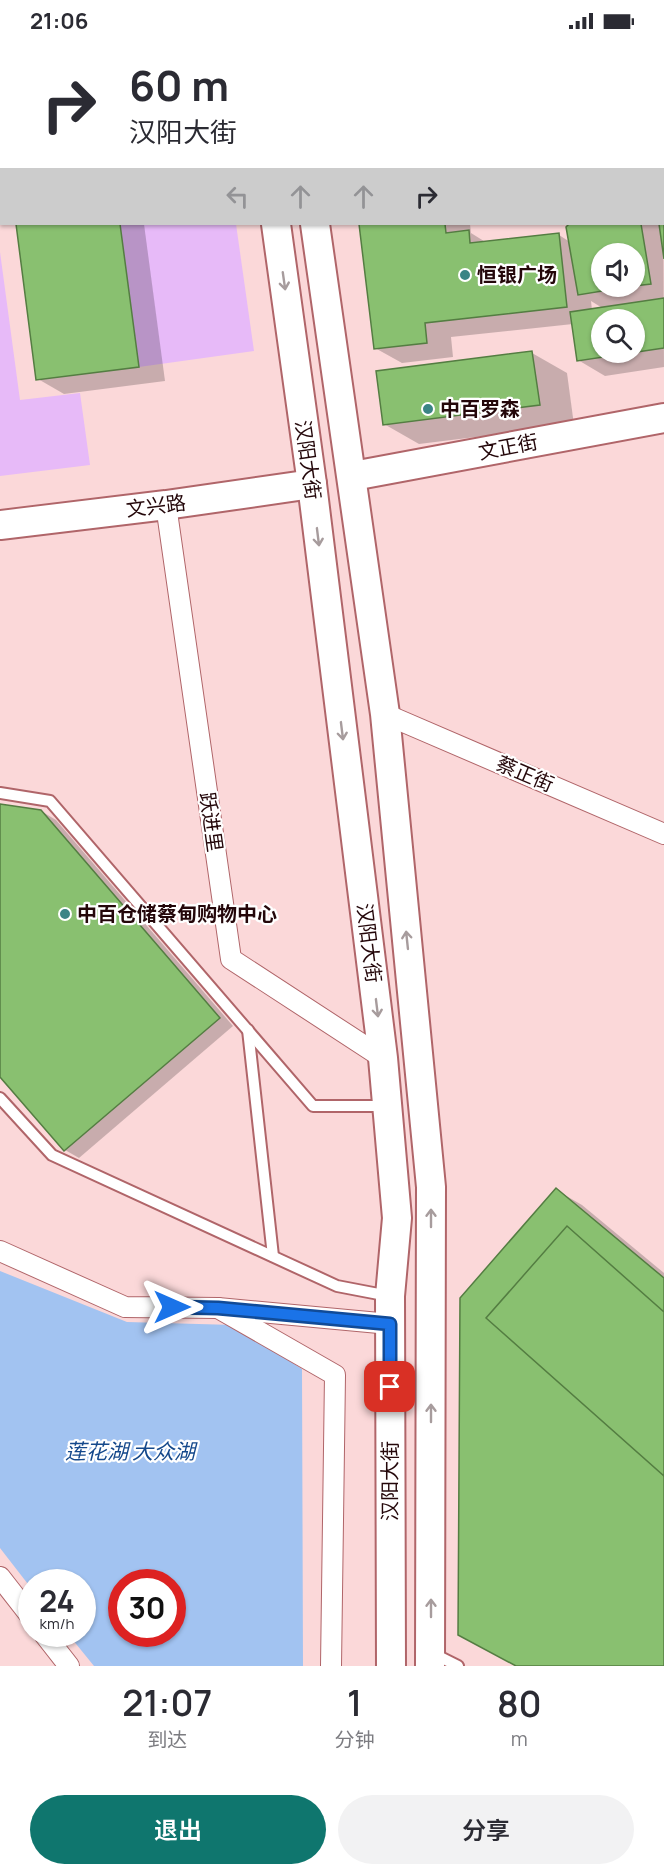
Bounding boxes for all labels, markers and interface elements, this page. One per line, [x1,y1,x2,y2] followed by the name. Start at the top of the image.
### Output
[30,6,88,36] text: 21:06
[129,56,229,114] text: 60 m
[30,66,108,144] icon: right
[129,113,237,150] text: 汉阳大街
[221,180,254,213] icon: left
[284,180,317,213] icon: ahead
[347,180,380,213] icon: ahead
[410,180,443,213] icon: right
[591,243,645,363] map controls
[591,243,645,297] button: sound
[477,261,557,288] place label: 恒银广场
[458,268,472,282] marker: 恒银广场
[279,271,290,291] one-way arrow
[591,309,645,363] button: search
[440,395,520,422] place label: 中百罗森
[421,402,435,416] marker: 中百罗森
[290,418,327,501] street label: 汉阳大街
[476,428,540,465] street label: 文正街
[125,488,187,523] street label: 文兴路
[313,527,324,547] one-way arrow
[337,720,348,740] one-way arrow
[492,749,558,798] street label: 蔡正街
[194,790,229,854] street label: 跃进里
[77,900,277,927] place label: 中百仓储蔡甸购物中心
[351,902,388,984] street label: 汉阳大街
[58,907,72,921] marker: 中百仓储蔡甸购物中心
[401,930,412,950] one-way arrow
[371,997,382,1017] one-way arrow
[425,1208,437,1228] one-way arrow
[140,1275,204,1339] position arrow
[364,1361,415,1412] pin
[373,1370,406,1403] icon: arrive
[425,1403,437,1423] one-way arrow
[65,1437,198,1465] water label: 莲花湖 大众湖
[376,1441,403,1521] street label: 汉阳大街
[108,1569,186,1647] speed limit sign: 30
[39,1580,75,1621] text: 24
[425,1598,436,1618] one-way arrow
[40,1613,74,1634] text: km/h
[122,1678,212,1727] text: 21:07
[347,1678,362,1727] text: 1
[497,1679,542,1728] text: 80
[511,1725,528,1752] text: m
[147,1726,187,1753] text: 到达
[335,1726,375,1753] text: 分钟
[30,1795,326,1864] button: 退出
[338,1795,634,1864] button: 分享

